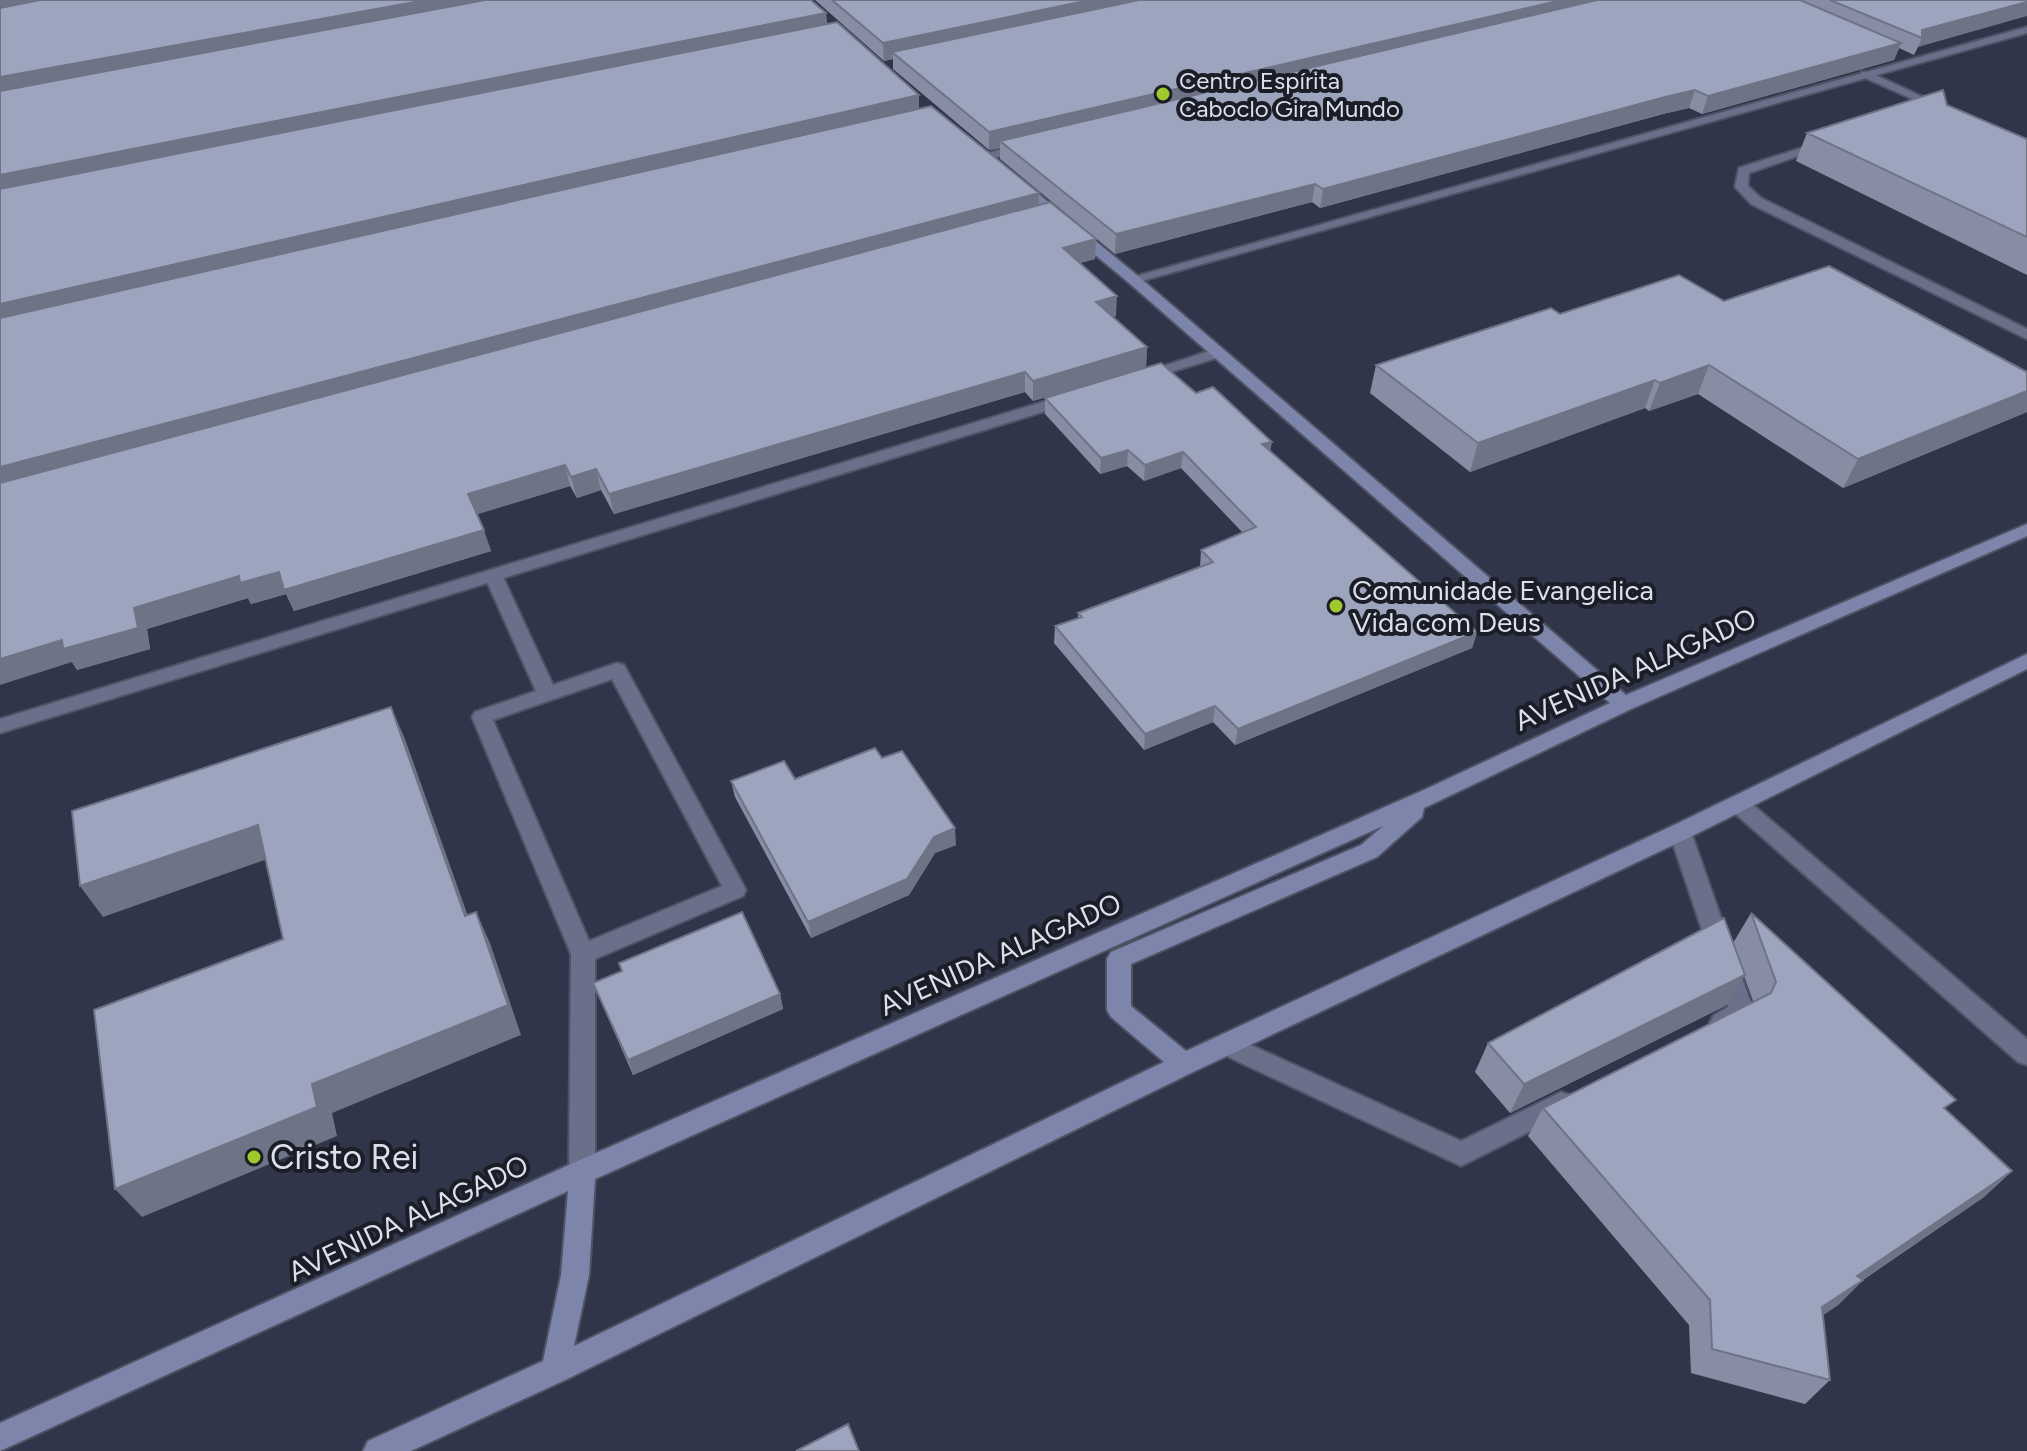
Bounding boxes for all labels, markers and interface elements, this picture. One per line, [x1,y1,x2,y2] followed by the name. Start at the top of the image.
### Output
[1179,66,1400,123] place label: Centro Espírita Caboclo Gira Mundo
[1154,85,1172,103] marker: Centro Espírita Caboclo Gira Mundo
[1352,573,1654,639] place label: Comunidade Evangelica Vida com Deus
[1327,597,1345,615] marker: Comunidade Evangelica Vida com Deus
[1509,600,1761,738] street label: AVENIDA ALAGADO
[874,885,1126,1023] street label: AVENIDA ALAGADO
[270,1137,418,1178] place label: Cristo Rei
[283,1147,533,1289] street label: AVENIDA ALAGADO
[245,1148,263,1166] marker: Cristo Rei

